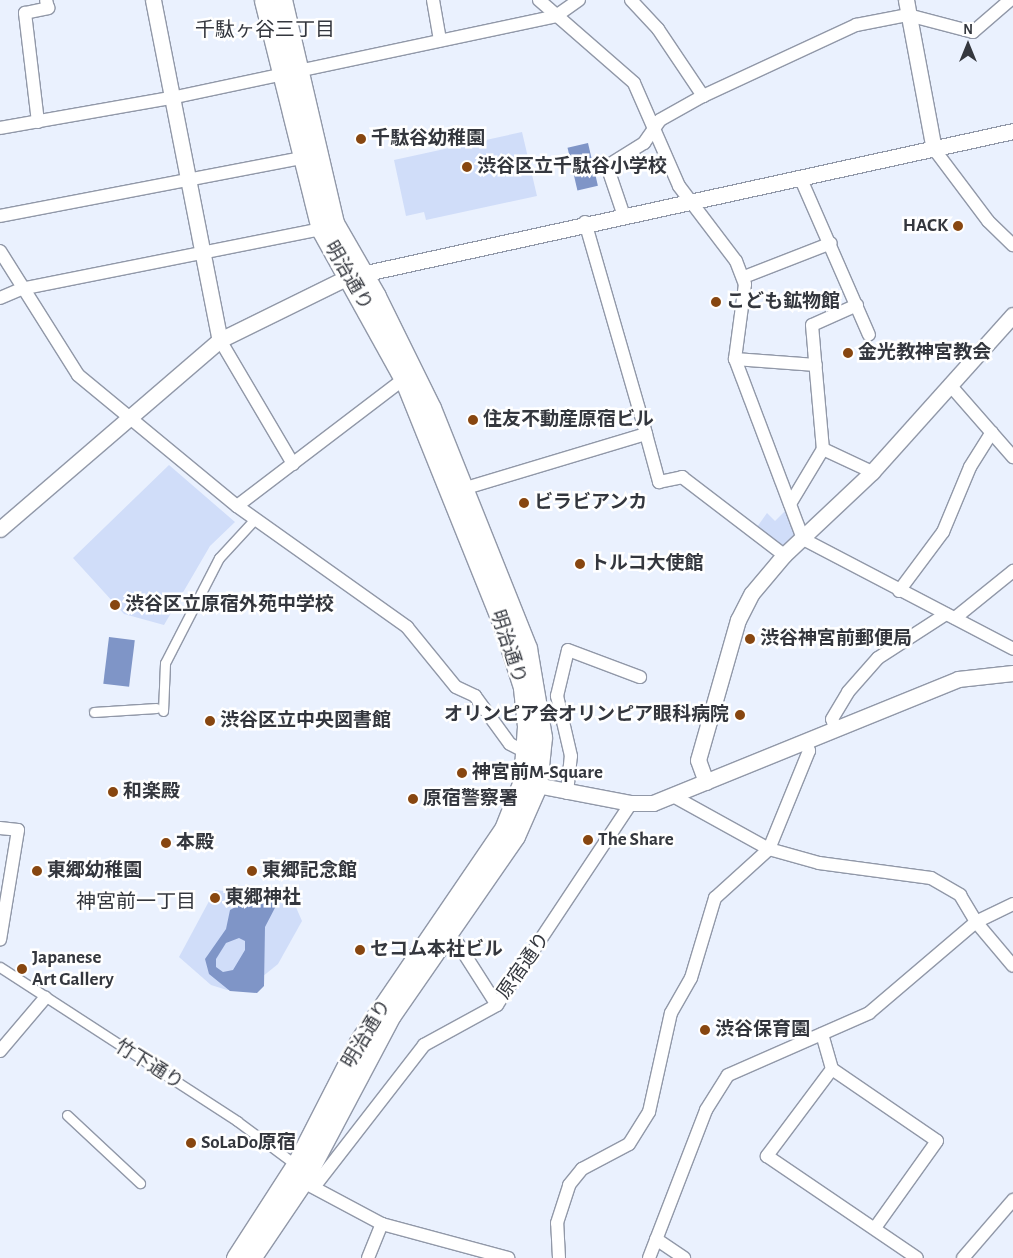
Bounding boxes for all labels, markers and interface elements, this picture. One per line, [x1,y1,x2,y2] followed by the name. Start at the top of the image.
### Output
[195,18,335,42] district label: 千駄ヶ谷三丁目
[943,20,993,70] north arrow
[963,23,973,37] text: N
[371,128,485,150] place label: 千駄谷幼稚園
[355,133,367,145] marker: 千駄谷幼稚園
[477,156,667,178] place label: 渋谷区立千駄谷小学校
[461,161,473,173] marker: 渋谷区立千駄谷小学校
[903,215,948,237] place label: HACK
[952,220,964,232] marker: HACK
[319,237,377,315] street label: 明治通り
[726,291,840,313] place label: こども鉱物館
[710,296,722,308] marker: こども鉱物館
[858,342,991,364] place label: 金光教神宮教会
[842,347,854,359] marker: 金光教神宮教会
[483,409,654,431] place label: 住友不動産原宿ビル
[467,414,479,426] marker: 住友不動産原宿ビル
[534,492,648,514] place label: ビラビアンカ
[518,497,530,509] marker: ビラビアンカ
[590,553,704,575] place label: トルコ大使館
[574,558,586,570] marker: トルコ大使館
[125,594,334,616] place label: 渋谷区立原宿外苑中学校
[109,599,121,611] marker: 渋谷区立原宿外苑中学校
[485,607,531,687] street label: 明治通り
[760,628,912,650] place label: 渋谷神宮前郵便局
[744,633,756,645] marker: 渋谷神宮前郵便局
[444,704,729,726] place label: オリンピア会オリンピア眼科病院
[733,708,747,722] marker: オリンピア会オリンピア眼科病院
[220,710,391,732] place label: 渋谷区立中央図書館
[204,715,216,727] marker: 渋谷区立中央図書館
[472,762,603,784] place label: 神宮前M-Square
[456,767,468,779] marker: 神宮前M-Square
[123,781,180,803] place label: 和楽殿
[107,786,119,798] marker: 和楽殿
[423,788,518,810] place label: 原宿警察署
[407,793,419,805] marker: 原宿警察署
[598,829,674,851] place label: The Share
[176,832,214,854] place label: 本殿
[582,834,594,846] marker: The Share
[160,837,172,849] marker: 本殿
[47,860,142,882] place label: 東郷幼稚園
[262,860,357,882] place label: 東郷記念館
[31,865,43,877] marker: 東郷幼稚園
[246,865,258,877] marker: 東郷記念館
[225,887,301,909] place label: 東郷神社
[76,890,196,914] district label: 神宮前一丁目
[209,892,221,904] marker: 東郷神社
[493,928,555,1004] street label: 原宿通り
[370,939,503,961] place label: セコム本社ビル
[354,944,366,956] marker: セコム本社ビル
[32,947,114,991] place label: Japanese Art Gallery
[16,963,28,975] marker: Japanese Art Gallery
[338,996,396,1072] street label: 明治通り
[715,1019,810,1041] place label: 渋谷保育園
[699,1024,711,1036] marker: 渋谷保育園
[111,1035,187,1095] street label: 竹下通り
[201,1132,296,1154] place label: SoLaDo原宿
[185,1137,197,1149] marker: SoLaDo原宿

